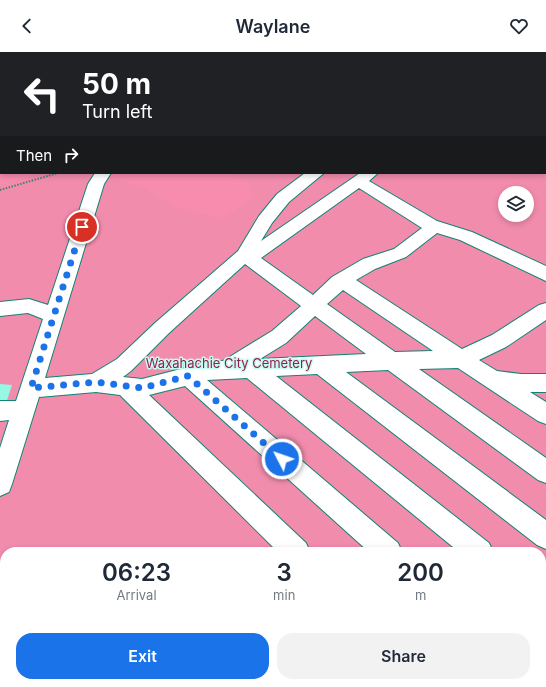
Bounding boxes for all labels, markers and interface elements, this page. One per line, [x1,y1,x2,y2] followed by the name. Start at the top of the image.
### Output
[16,15,38,37] icon: back
[508,15,530,37] icon: heart
[236,16,310,37] text: Waylane
[82,67,151,101] text: 50 m
[16,68,68,120] icon: left
[82,101,152,122] text: Turn left
[60,144,82,166] icon: right
[16,146,52,165] text: Then
[498,186,534,222] map controls
[498,186,534,222] button: layers
[65,210,99,244] pin
[71,216,93,238] icon: arrive
[146,355,312,371] park label: Waxahachie City Cemetery
[261,438,303,480] position arrow
[102,558,171,587] text: 06:23
[277,558,292,587] text: 3
[397,558,444,587] text: 200
[117,587,157,603] text: Arrival
[273,587,295,603] text: min
[415,587,426,603] text: m
[16,633,269,679] button: Exit
[277,633,530,679] button: Share

